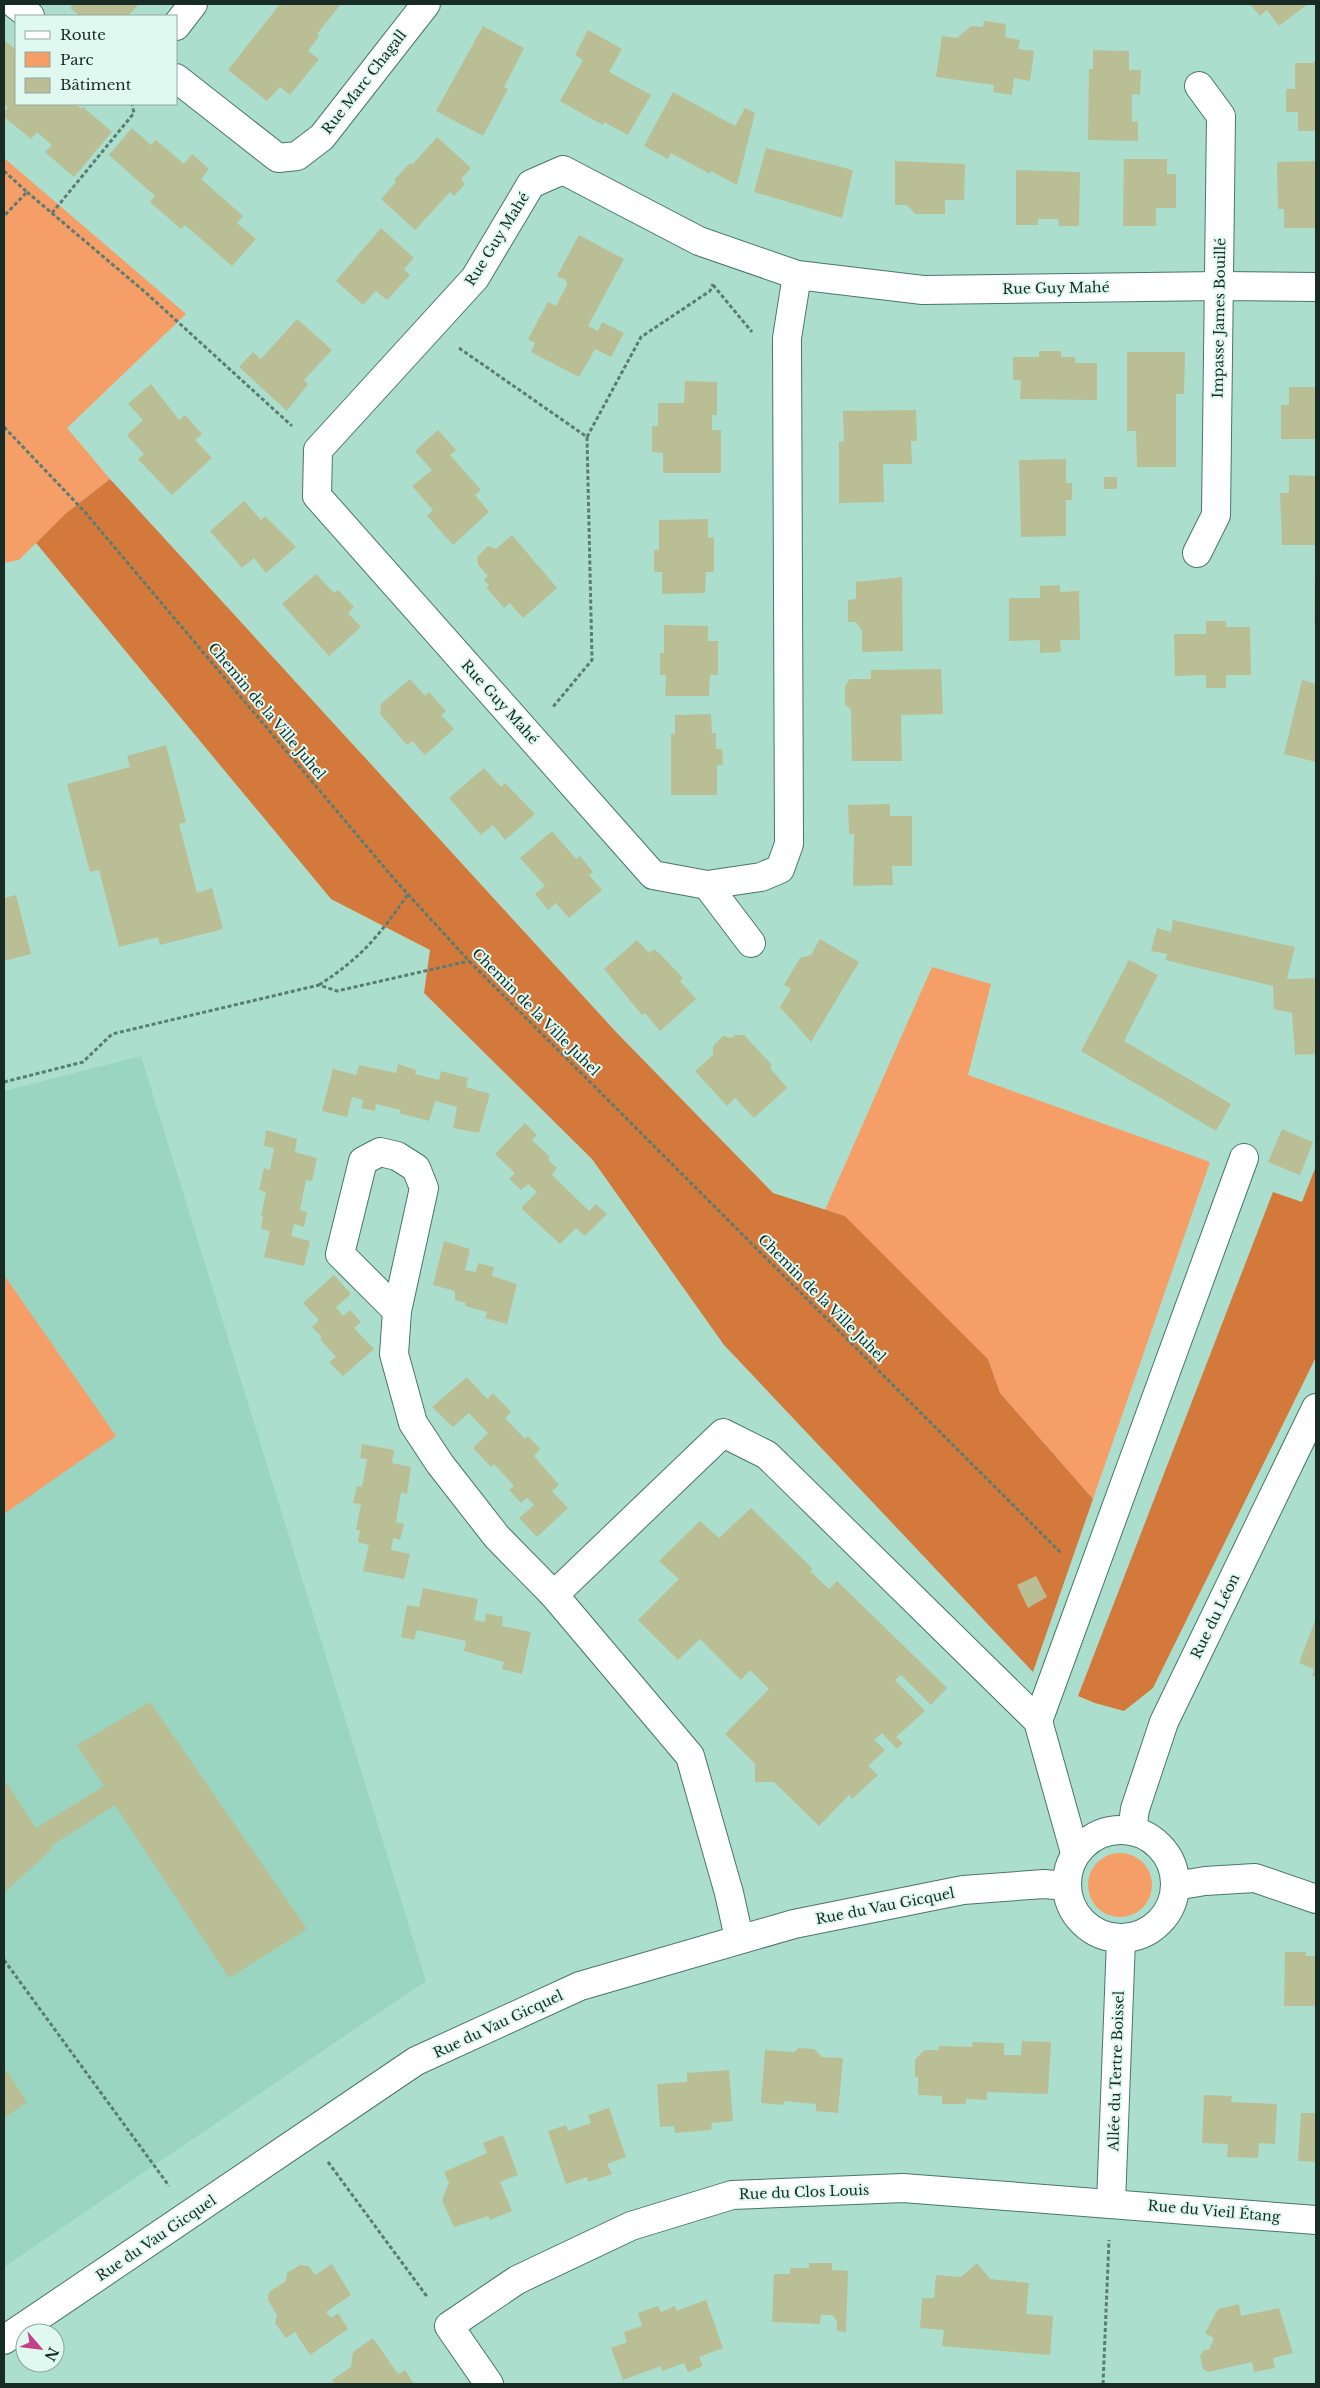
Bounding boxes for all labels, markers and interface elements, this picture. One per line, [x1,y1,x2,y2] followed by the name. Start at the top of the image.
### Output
[15,15,178,105] legend
[60,25,106,44] text: Route
[318,26,411,138] street label: Rue Marc Chagall
[60,50,93,69] text: Parc
[60,75,132,94] text: Bâtiment
[461,189,533,289] street label: Rue Guy Mahé
[1209,238,1229,398] street label: Impasse James Bouillé
[1002,278,1110,298] street label: Rue Guy Mahé
[205,639,330,783] street label: Chemin de la Ville Juhel
[457,656,543,748] street label: Rue Guy Mahé
[468,944,604,1080] street label: Chemin de la Ville Juhel
[754,1230,890,1366] street label: Chemin de la Ville Juhel
[1187,1570,1243,1661] street label: Rue du Léon
[814,1884,956,1928] street label: Rue du Vau Gicquel
[430,1986,566,2062] street label: Rue du Vau Gicquel
[1104,1990,1128,2153] street label: Allée du Tertre Boissel
[738,2181,870,2203] street label: Rue du Clos Louis
[92,2191,220,2285] street label: Rue du Vau Gicquel
[1147,2196,1282,2226] street label: Rue du Vieil Étang
[15,2323,65,2373] north arrow
[40,2344,63,2364] text: N

